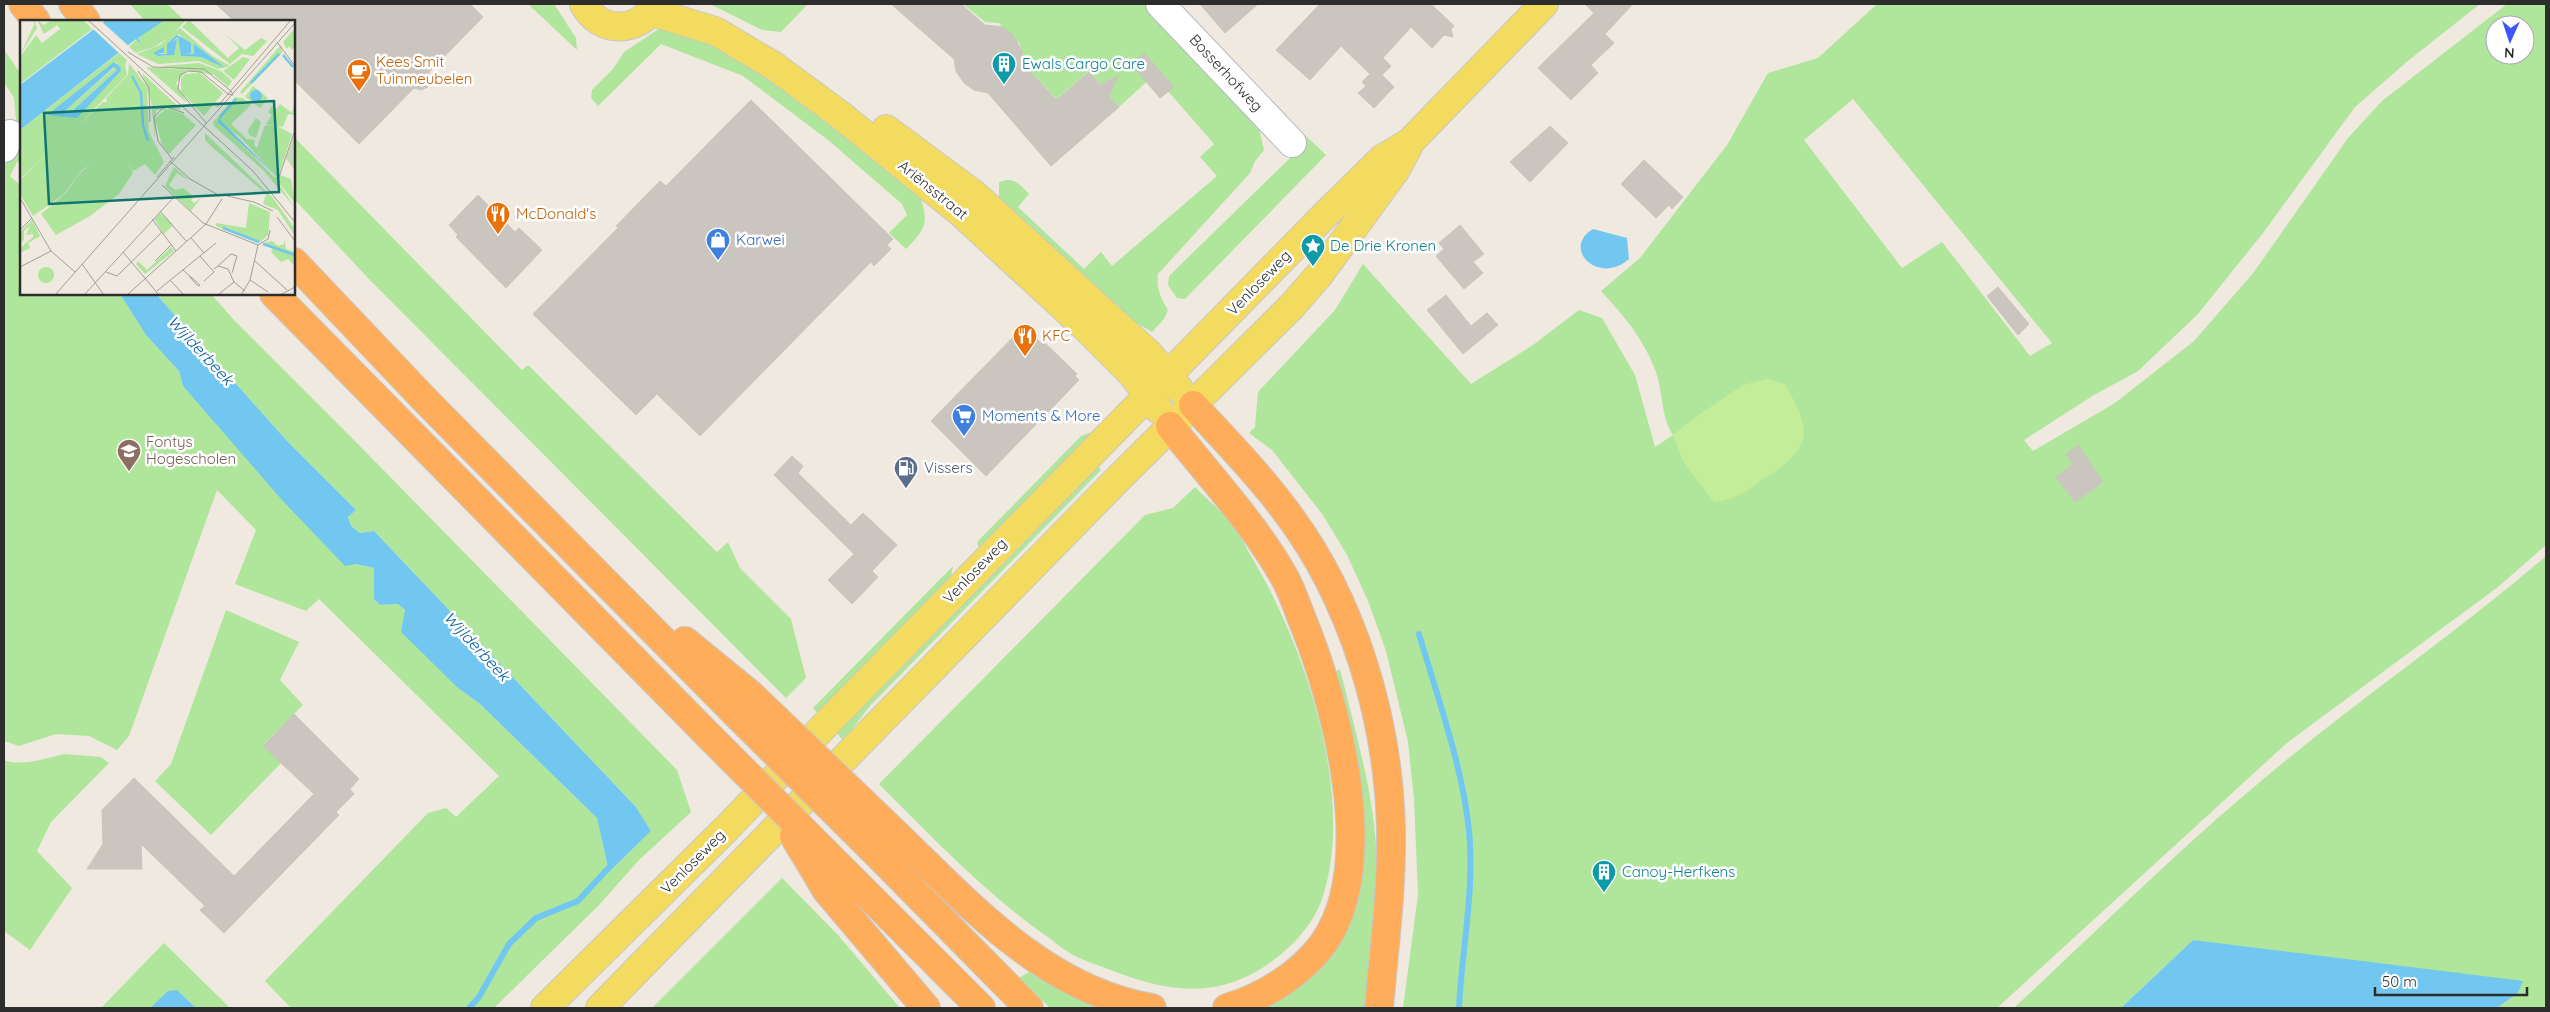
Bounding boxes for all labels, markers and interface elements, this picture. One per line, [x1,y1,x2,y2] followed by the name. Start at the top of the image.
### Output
[2485,15,2535,65] north arrow
[20,20,295,295] inset map
[1186,30,1267,115] street label: Bosserhofweg
[2504,44,2515,62] text: N
[991,51,1017,85] building icon: Ewals Cargo Care
[376,52,472,88] place label: Kees Smit Tuinmeubelen
[1022,54,1145,73] place label: Ewals Cargo Care
[346,58,372,92] cafe icon: Kees Smit Tuinmeubelen
[895,156,972,223] street label: Ariënsstraat
[485,201,511,235] restaurant icon: McDonald's
[516,204,596,223] place label: McDonald's
[705,227,731,261] shop icon: Karwei
[736,230,785,249] place label: Karwei
[1300,233,1326,267] place icon: De Drie Kronen
[1330,236,1436,255] place label: De Drie Kronen
[1223,246,1295,319] street label: Venloseweg
[164,311,239,390] water label: Wijlderbeek
[1012,323,1038,357] restaurant icon: KFC
[1042,326,1070,345] place label: KFC
[951,403,977,437] supermarket icon: Moments & More
[982,406,1100,425] place label: Moments & More
[146,432,236,468] place label: Fontys Hogescholen
[116,438,142,472] school or university icon: Fontys Hogescholen
[893,455,919,489] fuel station icon: Vissers
[924,458,973,477] place label: Vissers
[939,534,1011,607] street label: Venloseweg
[440,607,515,686] water label: Wijlderbeek
[656,825,729,898] street label: Venloseweg
[1591,859,1617,893] building icon: Canoy-Herfkens
[1622,862,1735,881] place label: Canoy-Herfkens
[2375,964,2528,996] scale bar
[2382,972,2417,991] text: 50 m

